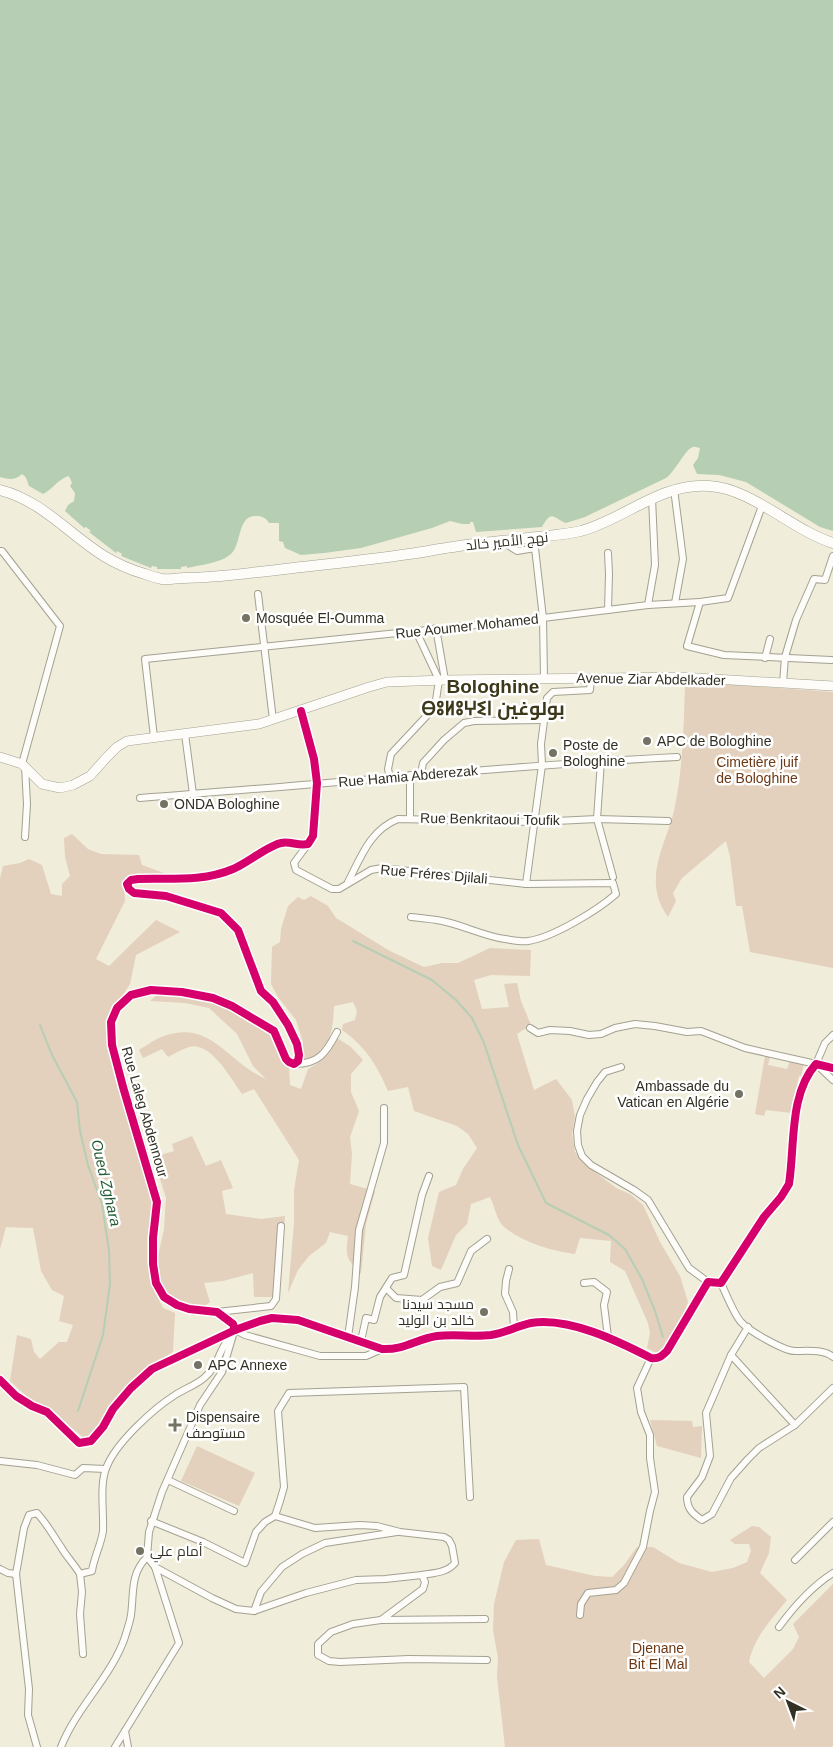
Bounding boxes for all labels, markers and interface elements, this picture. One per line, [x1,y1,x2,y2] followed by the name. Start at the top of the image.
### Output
[465,529,549,554] street label: نهج الأمير خالد
[256,610,385,626] place label: Mosquée El-Oumma
[395,611,539,641] street label: Rue Aoumer Mohamed
[240,612,252,624] marker: Mosquée El-Oumma
[576,670,726,688] street label: Avenue Ziar Abdelkader
[421,676,565,720] district label: Bologhine ⴱⵓⵍⵓⵖⵉⵏ بولوغين
[657,733,772,749] place label: APC de Bologhine
[641,735,653,747] marker: APC de Bologhine
[563,737,625,769] place label: Poste de Bologhine
[547,747,559,759] marker: Poste de Bologhine
[716,754,798,786] park label: Cimetière juif de Bologhine
[338,762,479,790] street label: Rue Hamia Abderezak
[174,796,280,812] place label: ONDA Bologhine
[158,798,170,810] marker: ONDA Bologhine
[420,810,561,828] street label: Rue Benkritaoui Toufik
[380,861,488,887] street label: Rue Fréres Djilali
[119,1045,171,1180] street label: Rue Laleg Abdennour
[617,1078,729,1110] place label: Ambassade du Vatican en Algérie
[733,1088,745,1100] marker: Ambassade du Vatican en Algérie
[88,1138,125,1228] water label: Oued Zghara
[398,1296,474,1328] place label: مسجد سيدنا خالد بن الوليد
[478,1306,490,1318] marker: مسجد سيدنا خالد بن الوليد
[208,1357,288,1373] place label: APC Annexe
[192,1359,204,1371] marker: APC Annexe
[186,1409,260,1441] place label: Dispensaire مستوصف
[168,1418,182,1432] marker: Dispensaire مستوصف
[150,1542,203,1563] place label: أمام علي
[134,1545,146,1557] marker: أمام علي
[628,1640,688,1672] park label: Djenane Bit El Mal
[763,1677,813,1727] north arrow
[770,1683,788,1702] text: N

